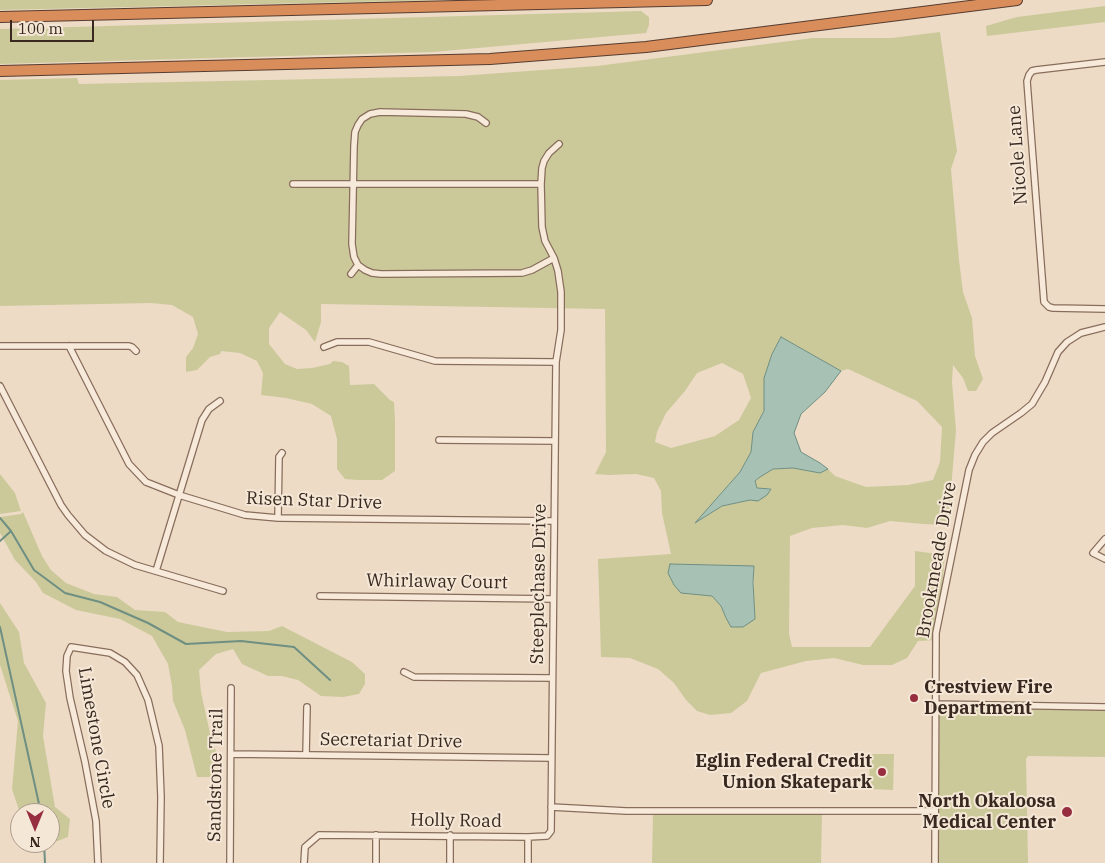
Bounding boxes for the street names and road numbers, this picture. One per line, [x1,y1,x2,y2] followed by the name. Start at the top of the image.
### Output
[1004,104,1032,206] street label: Nicole Lane
[913,480,961,640] street label: Brookmeade Drive
[246,488,382,514] street label: Risen Star Drive
[527,503,551,665] street label: Steeplechase Drive
[366,570,508,594] street label: Whirlaway Court
[73,666,119,810] street label: Limestone Circle
[204,708,228,842] street label: Sandstone Trail
[320,729,462,753] street label: Secretariat Drive
[410,809,502,833] street label: Holly Road

